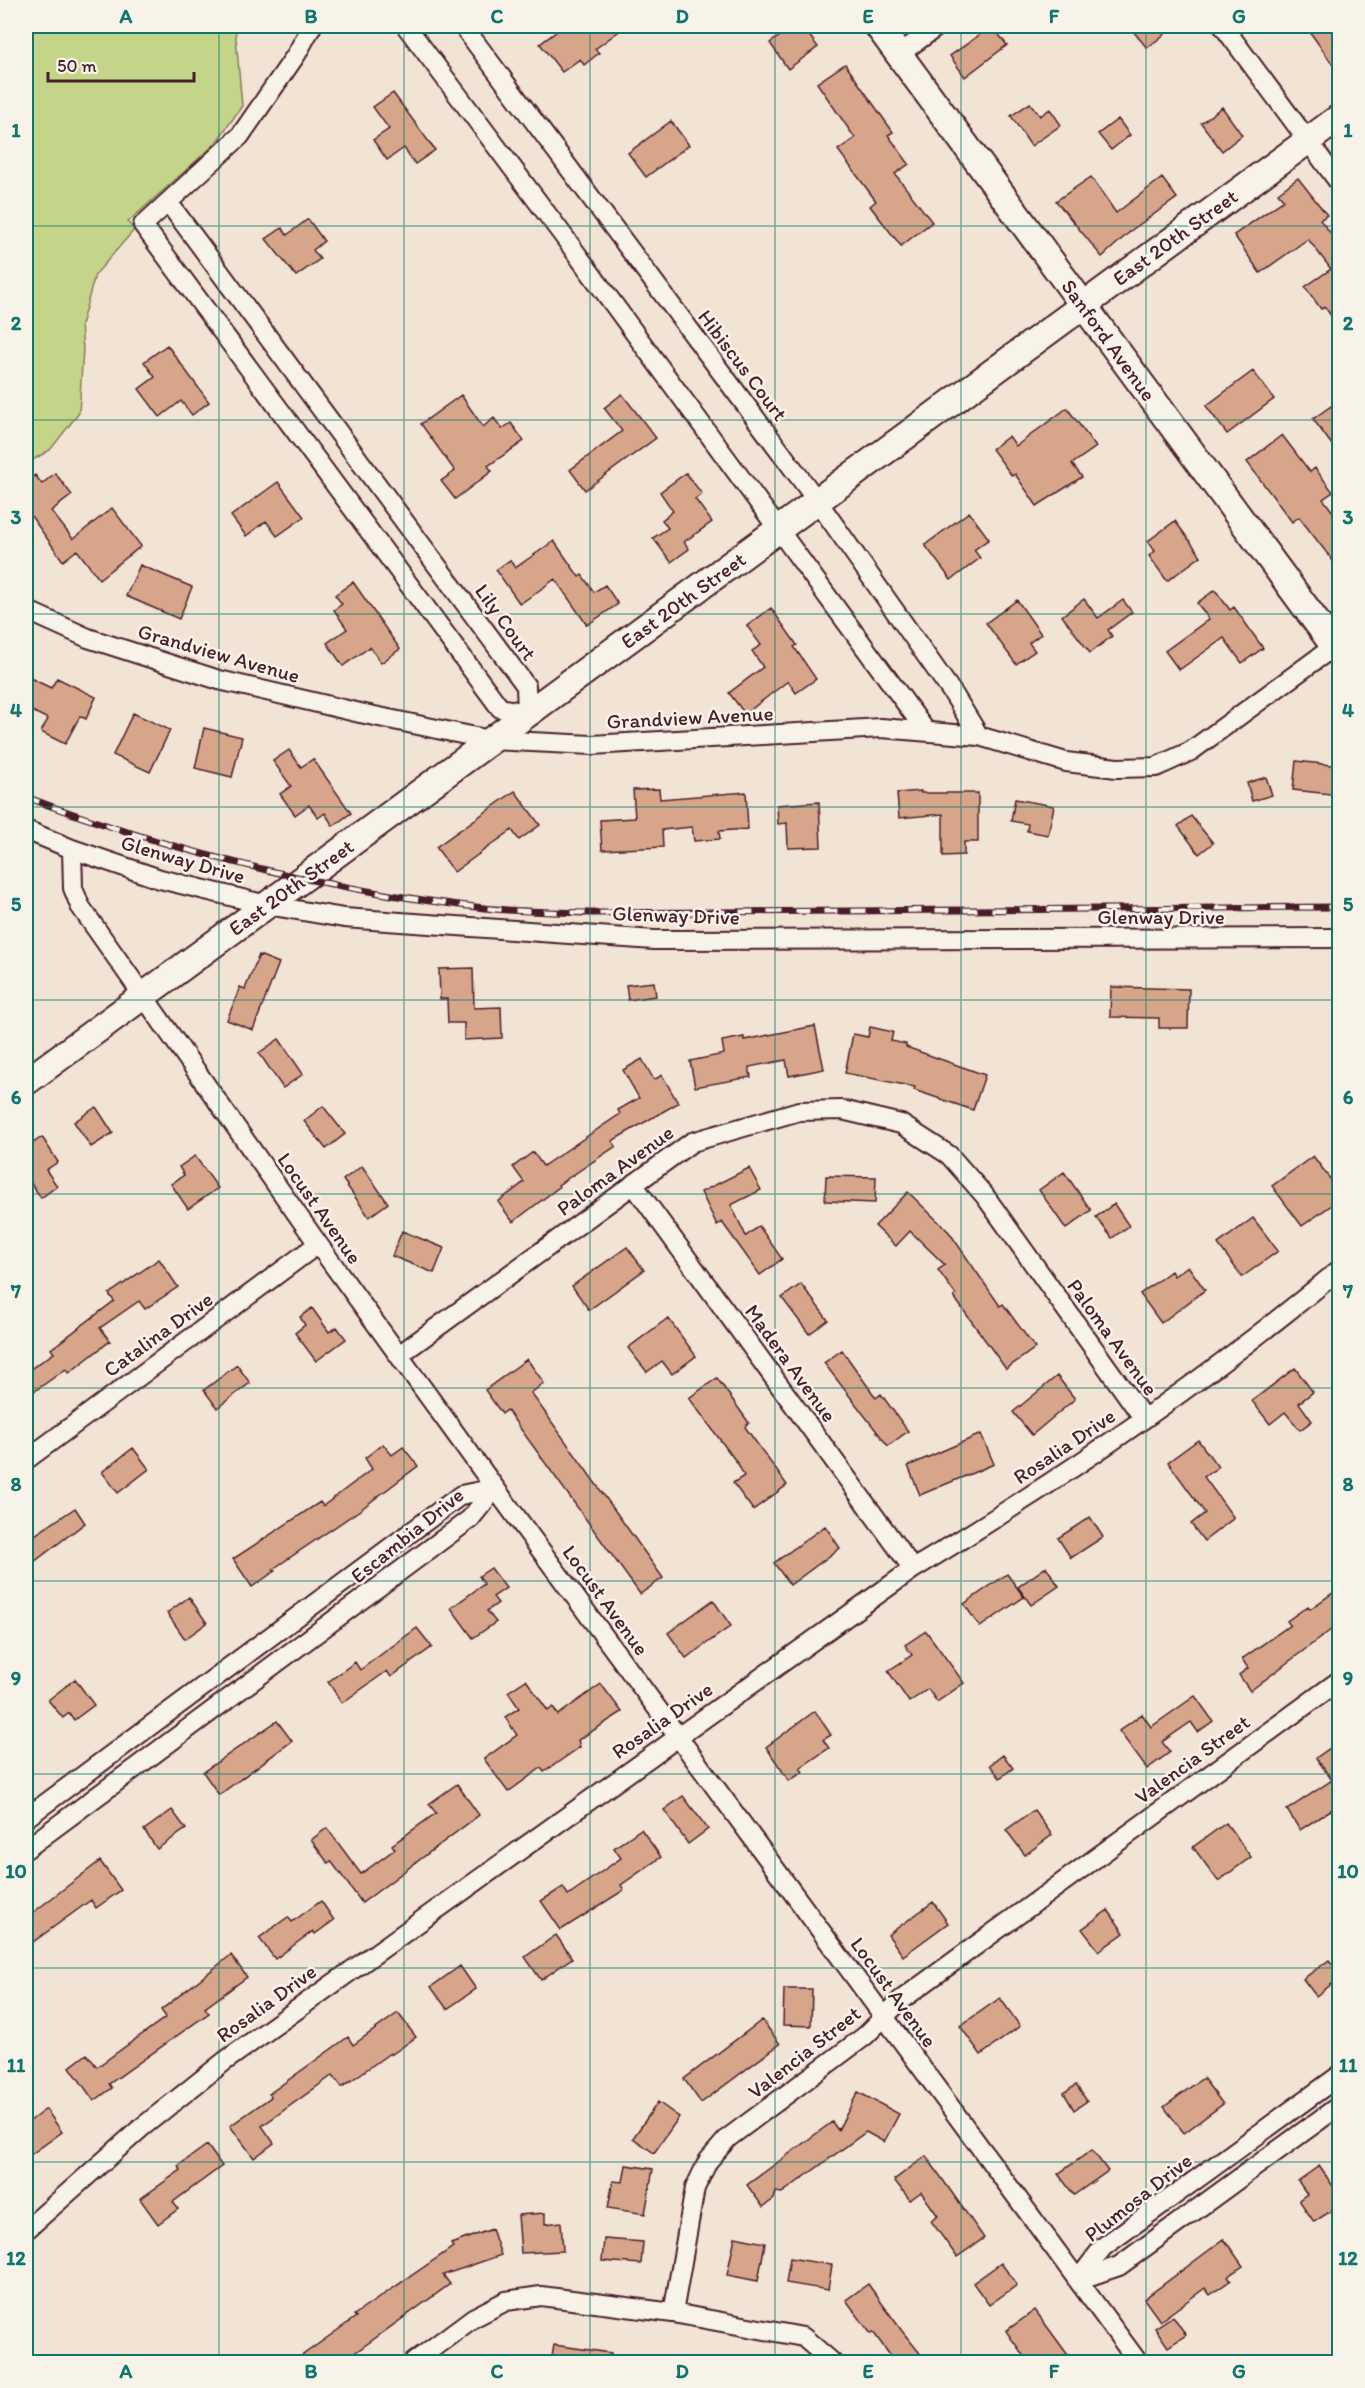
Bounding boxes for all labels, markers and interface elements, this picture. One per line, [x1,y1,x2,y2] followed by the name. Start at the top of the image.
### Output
[119,4,133,28] text: A
[305,4,318,28] text: B
[491,4,504,28] text: C
[675,4,689,28] text: D
[862,4,874,28] text: E
[1049,4,1060,28] text: F
[1232,4,1246,28] text: G
[48,45,194,83] scale bar
[57,55,97,77] text: 50 m
[11,118,21,142] text: 1
[1343,118,1353,142] text: 1
[1108,183,1242,291] street label: East 20th Street
[1056,274,1162,406] street label: Sanford Avenue
[693,304,793,426] street label: Hibiscus Court
[11,311,22,335] text: 2
[1343,311,1354,335] text: 2
[11,505,22,529] text: 3
[1343,505,1354,529] text: 3
[616,546,750,654] street label: East 20th Street
[470,579,542,665] street label: Lily Court
[135,618,303,688] street label: Grandview Avenue
[10,698,22,722] text: 4
[1342,698,1354,722] text: 4
[606,700,774,734] street label: Grandview Avenue
[118,829,248,889] street label: Glenway Drive
[224,833,358,941] street label: East 20th Street
[11,892,22,916] text: 5
[1343,892,1354,916] text: 5
[612,900,740,930] street label: Glenway Drive
[1097,904,1225,929] street label: Glenway Drive
[11,1085,22,1109] text: 6
[1343,1085,1354,1109] text: 6
[552,1119,678,1221] street label: Paloma Avenue
[272,1147,368,1269] street label: Locust Avenue
[1062,1274,1164,1400] street label: Paloma Avenue
[10,1279,21,1303] text: 7
[1342,1279,1353,1303] text: 7
[99,1286,217,1382] street label: Catalina Drive
[740,1299,842,1427] street label: Madera Avenue
[1008,1403,1120,1489] street label: Rosalia Drive
[11,1472,22,1496] text: 8
[1343,1472,1354,1496] text: 8
[346,1482,468,1588] street label: Escambia Drive
[558,1540,654,1660] street label: Locust Avenue
[11,1666,21,1690] text: 9
[1343,1666,1353,1690] text: 9
[607,1676,717,1764] street label: Rosalia Drive
[1130,1709,1254,1809] street label: Valencia Street
[5,1859,27,1883] text: 10
[1337,1859,1359,1883] text: 10
[846,1932,942,2052] street label: Locust Avenue
[211,1958,321,2048] street label: Rosalia Drive
[743,2000,865,2104] street label: Valencia Street
[7,2053,26,2077] text: 11
[1339,2053,1358,2077] text: 11
[1079,2147,1197,2247] street label: Plumosa Drive
[6,2246,26,2270] text: 12
[1338,2246,1358,2270] text: 12
[119,2359,133,2383] text: A
[305,2359,318,2383] text: B
[491,2359,504,2383] text: C
[675,2359,689,2383] text: D
[862,2359,874,2383] text: E
[1049,2359,1060,2383] text: F
[1232,2359,1246,2383] text: G

